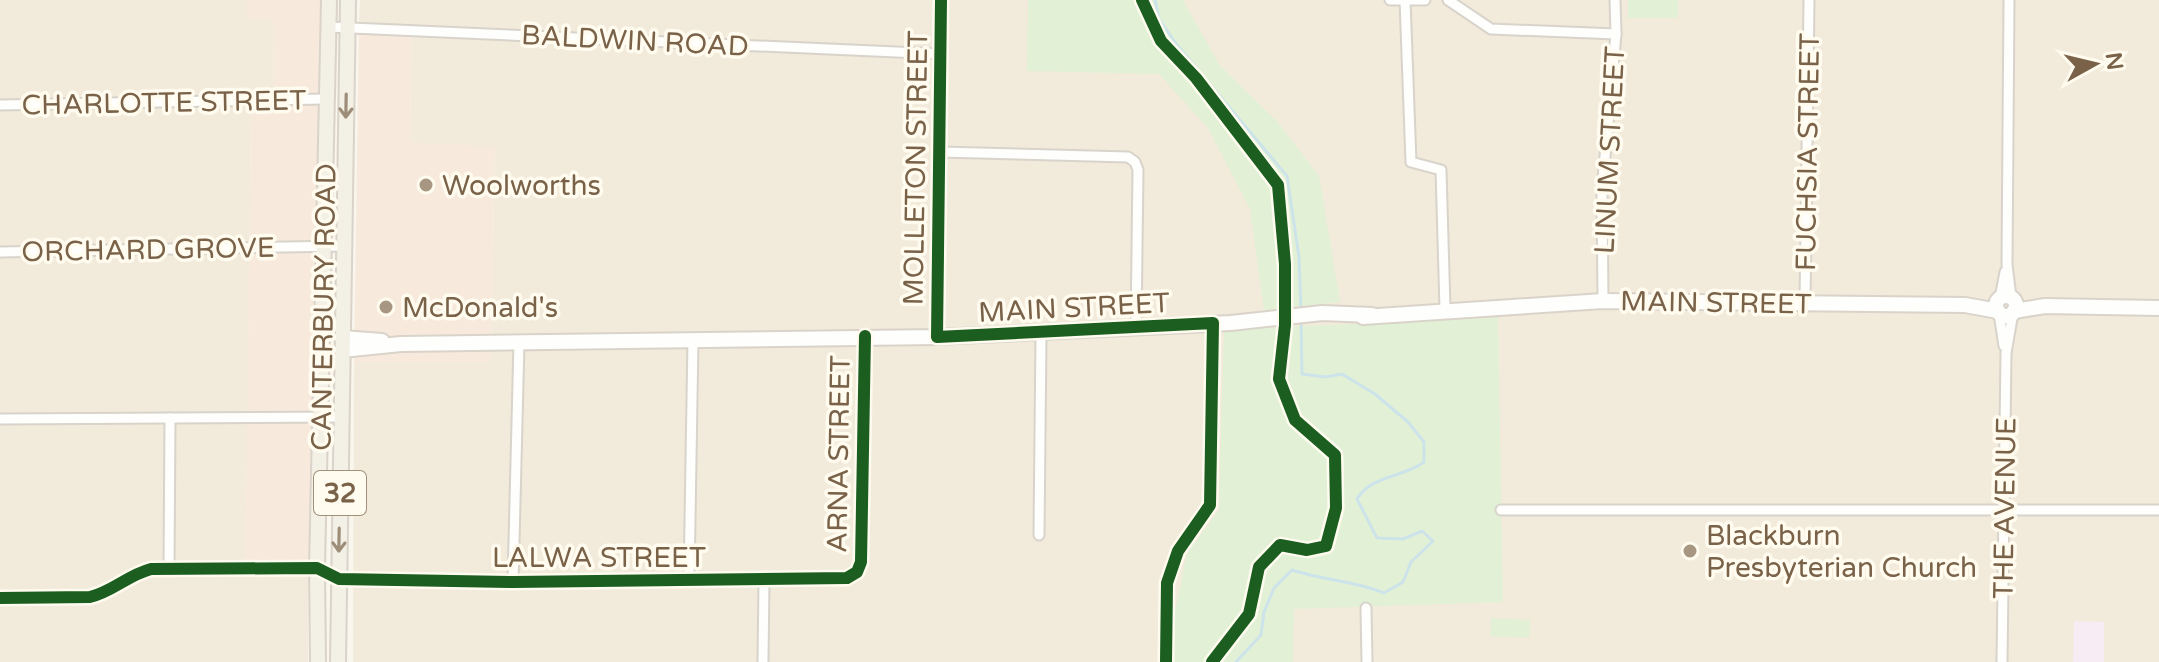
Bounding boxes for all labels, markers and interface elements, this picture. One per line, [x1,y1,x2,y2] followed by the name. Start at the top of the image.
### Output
[520,18,750,64] street label: BALDWIN ROAD
[2055,24,2135,104] north arrow
[897,30,935,306] street label: MOLLETON STREET
[1789,33,1827,271] street label: FUCHSIA STREET
[1588,45,1632,255] street label: LINUM STREET
[2100,51,2128,72] text: N
[21,84,307,122] street label: CHARLOTTE STREET
[339,92,354,119] one-way arrow
[304,163,344,451] street label: CANTERBURY ROAD
[442,169,601,203] place label: Woolworths
[417,176,435,194] marker: Woolworths
[21,231,275,269] street label: ORCHARD GROVE
[1620,284,1812,322] street label: MAIN STREET
[977,286,1171,330] street label: MAIN STREET
[402,291,558,325] place label: McDonald's
[377,298,395,316] marker: McDonald's
[820,355,858,553] street label: ARNA STREET
[1986,417,2024,599] street label: THE AVENUE
[314,471,366,515] road number: 32
[1706,519,1977,585] place label: Blackburn Presbyterian Church
[332,526,347,553] one-way arrow
[492,541,706,575] street label: LALWA STREET
[1681,542,1699,560] marker: Blackburn Presbyterian Church

